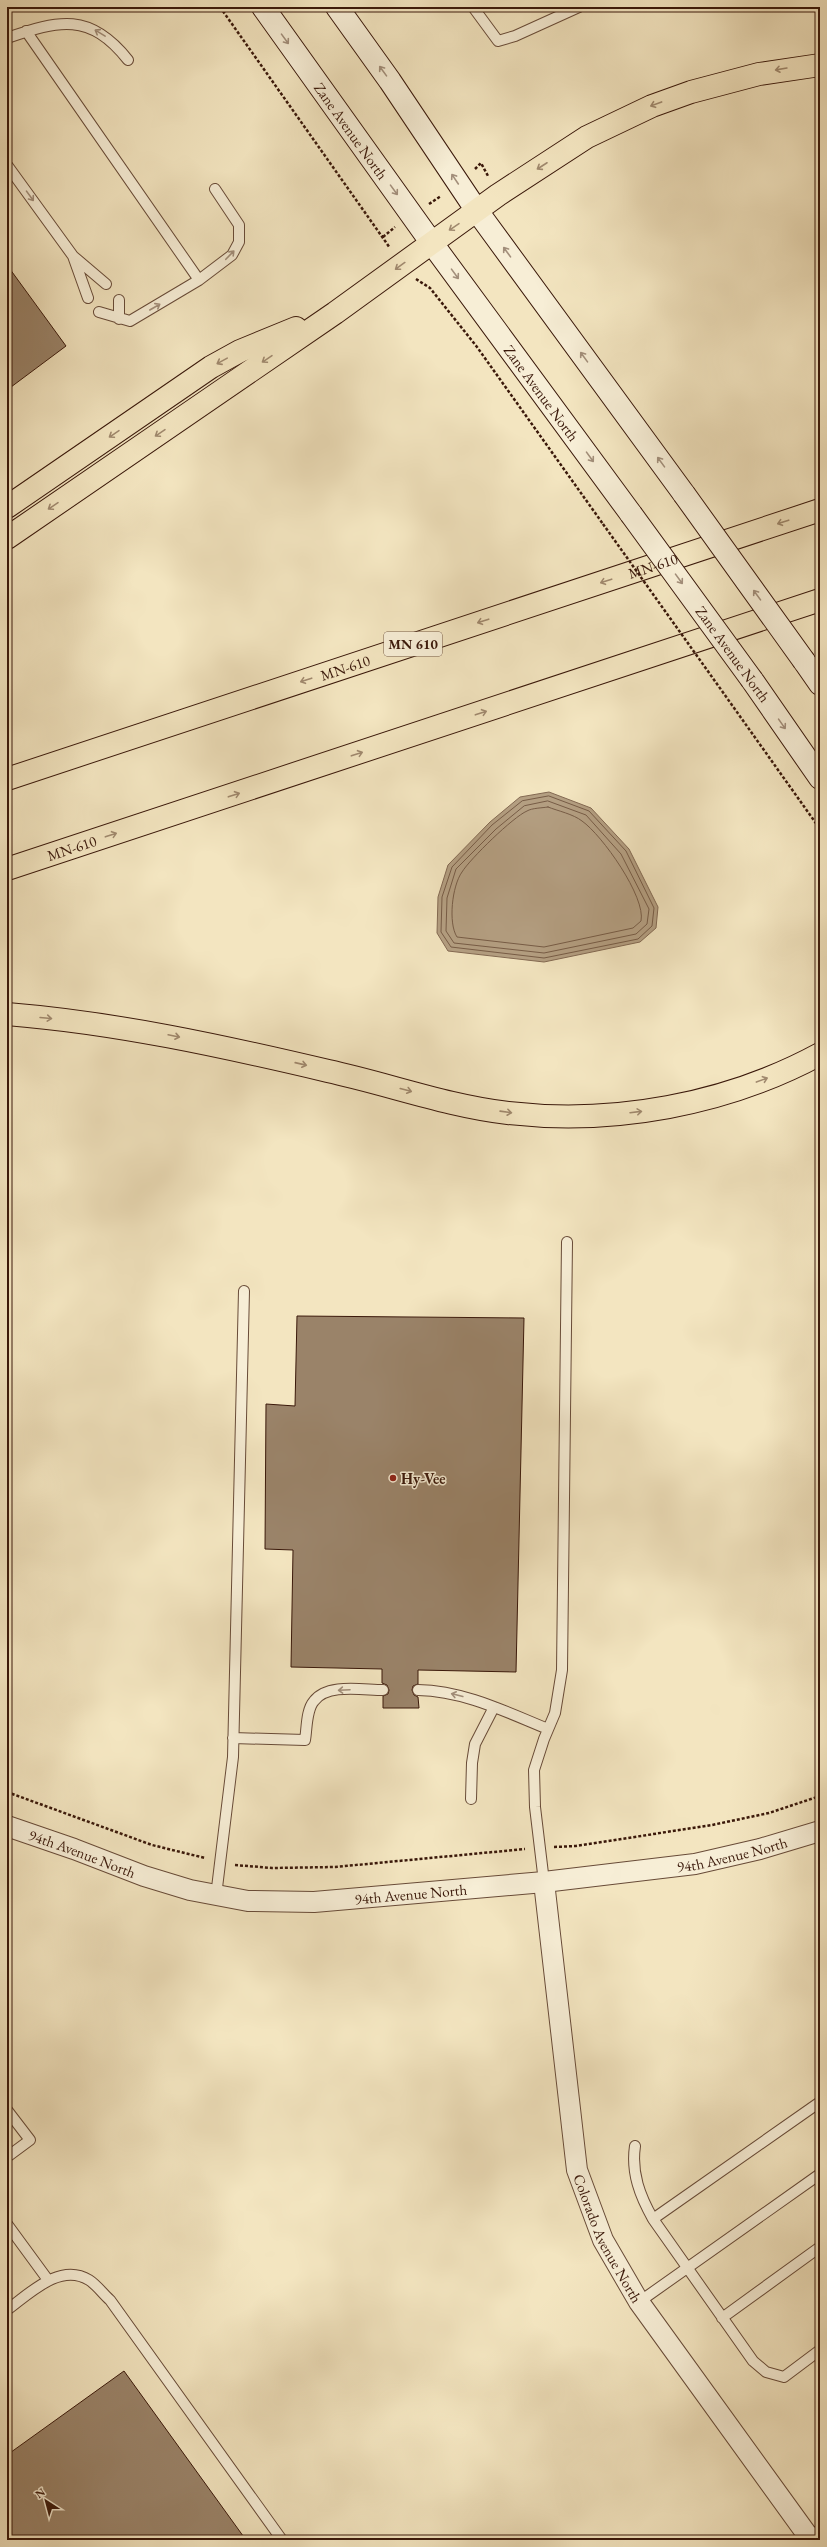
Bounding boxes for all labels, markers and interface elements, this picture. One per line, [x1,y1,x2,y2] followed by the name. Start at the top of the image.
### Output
[94,29,106,37] one-way arrow
[281,33,289,44] one-way arrow
[379,66,387,77] one-way arrow
[775,66,788,74] one-way arrow
[310,78,393,183] street label: Zane Avenue North
[651,101,663,109] one-way arrow
[536,162,548,170] one-way arrow
[451,174,459,185] one-way arrow
[390,184,398,195] one-way arrow
[26,191,34,202] one-way arrow
[449,223,460,231] one-way arrow
[503,247,511,258] one-way arrow
[224,251,234,261] one-way arrow
[395,262,406,270] one-way arrow
[450,268,459,279] one-way arrow
[149,303,161,311] one-way arrow
[500,341,584,445] street label: Zane Avenue North
[580,352,588,363] one-way arrow
[262,355,273,363] one-way arrow
[216,358,228,366] one-way arrow
[155,429,166,437] one-way arrow
[109,430,120,438] one-way arrow
[586,452,594,463] one-way arrow
[656,457,665,468] one-way arrow
[48,502,59,510] one-way arrow
[777,519,790,526] one-way arrow
[625,548,680,582] street label: MN-610
[675,574,683,585] one-way arrow
[601,577,613,585] one-way arrow
[753,590,761,601] one-way arrow
[692,602,775,706] street label: Zane Avenue North
[477,618,489,626] one-way arrow
[384,632,442,656] road number: MN 610
[318,650,372,684] street label: MN-610
[300,677,313,684] one-way arrow
[474,709,487,716] one-way arrow
[778,718,786,729] one-way arrow
[351,750,364,757] one-way arrow
[228,790,240,798] one-way arrow
[44,831,99,865] street label: MN-610
[104,831,116,839] one-way arrow
[39,1014,52,1021] one-way arrow
[168,1032,181,1040] one-way arrow
[295,1061,308,1069] one-way arrow
[755,1076,768,1083] one-way arrow
[399,1087,412,1094] one-way arrow
[499,1108,512,1116] one-way arrow
[629,1108,642,1115] one-way arrow
[401,1469,445,1488] place label: Hy-Vee
[388,1473,398,1483] marker: Hy-Vee
[338,1686,351,1693] one-way arrow
[451,1690,464,1698] one-way arrow
[26,1825,139,1882] street label: 94th Avenue North
[676,1832,790,1876] street label: 94th Avenue North
[354,1879,468,1908] street label: 94th Avenue North
[570,2171,647,2306] street label: Colorado Avenue North
[26,2481,66,2521] north arrow
[32,2485,48,2501] text: N

